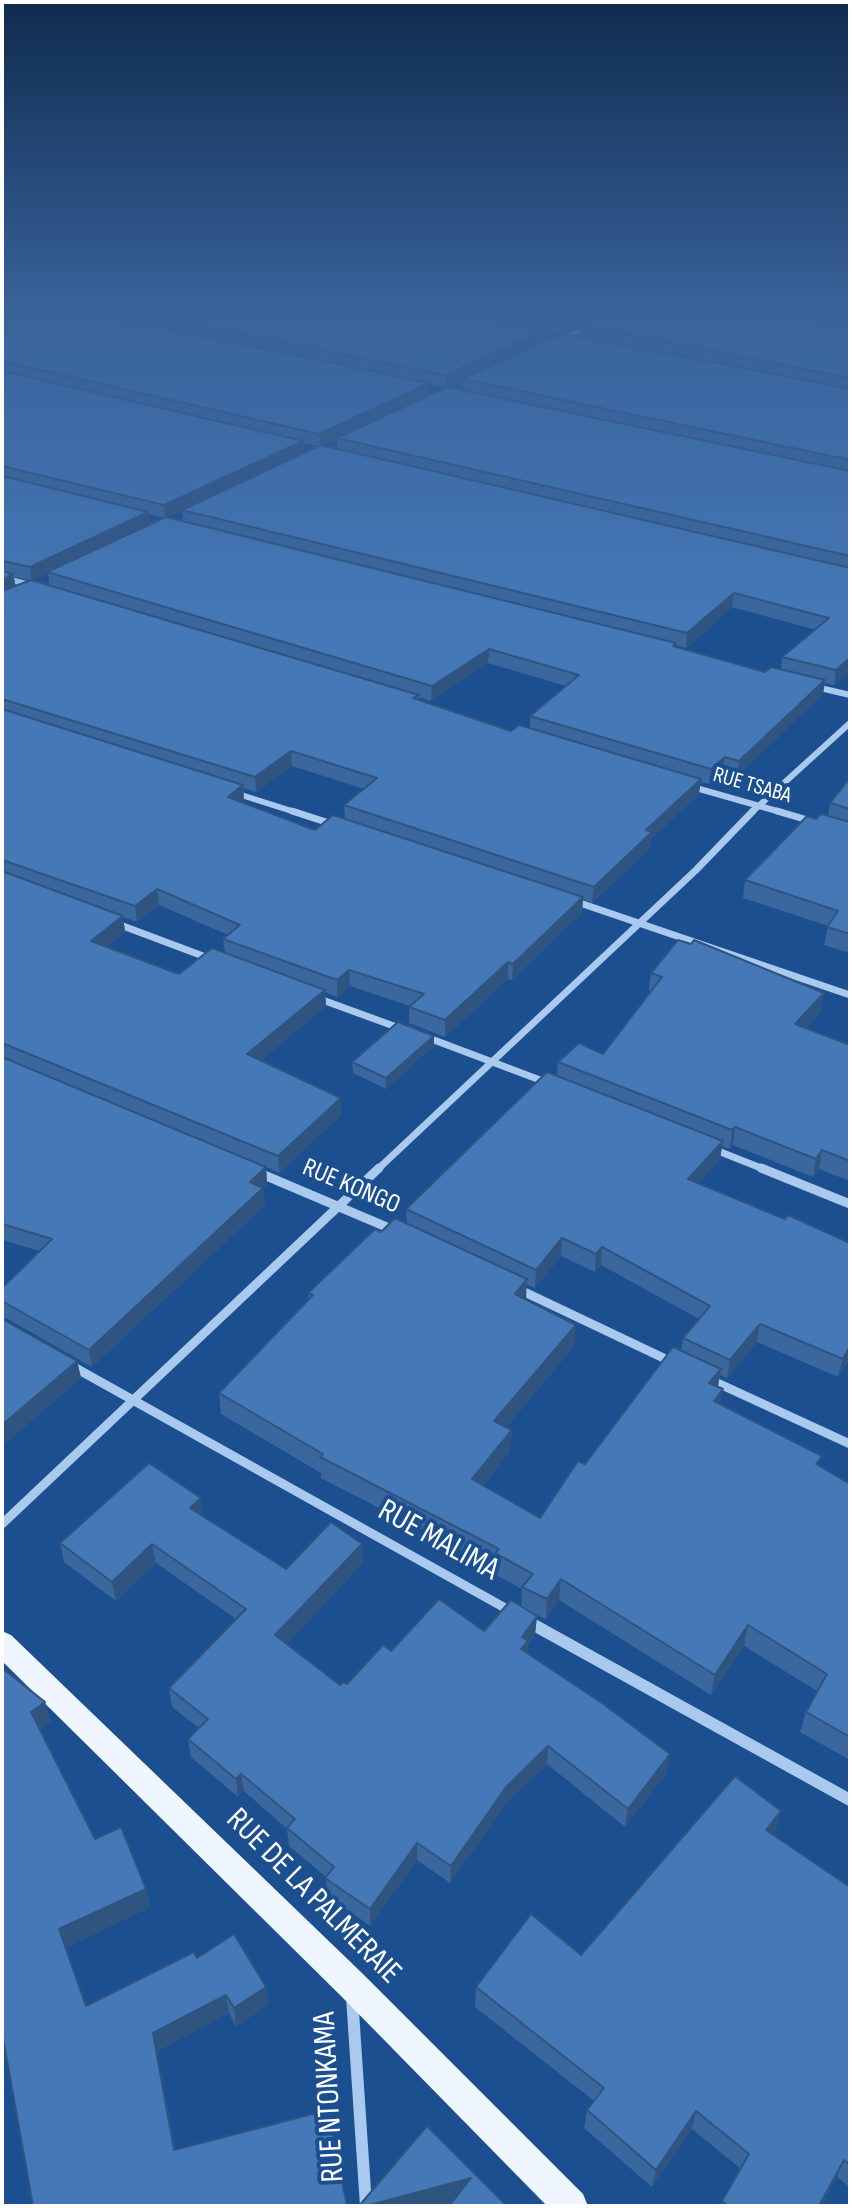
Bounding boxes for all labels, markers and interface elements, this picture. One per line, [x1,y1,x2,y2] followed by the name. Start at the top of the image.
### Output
[710,762,794,810] street label: RUE TSABA
[298,1153,404,1221] street label: RUE KONGO
[371,1492,505,1590] street label: RUE MALIMA
[217,1801,409,1993] street label: RUE DE LA PALMERAIE
[306,2011,354,2183] street label: RUE NTONKAMA

